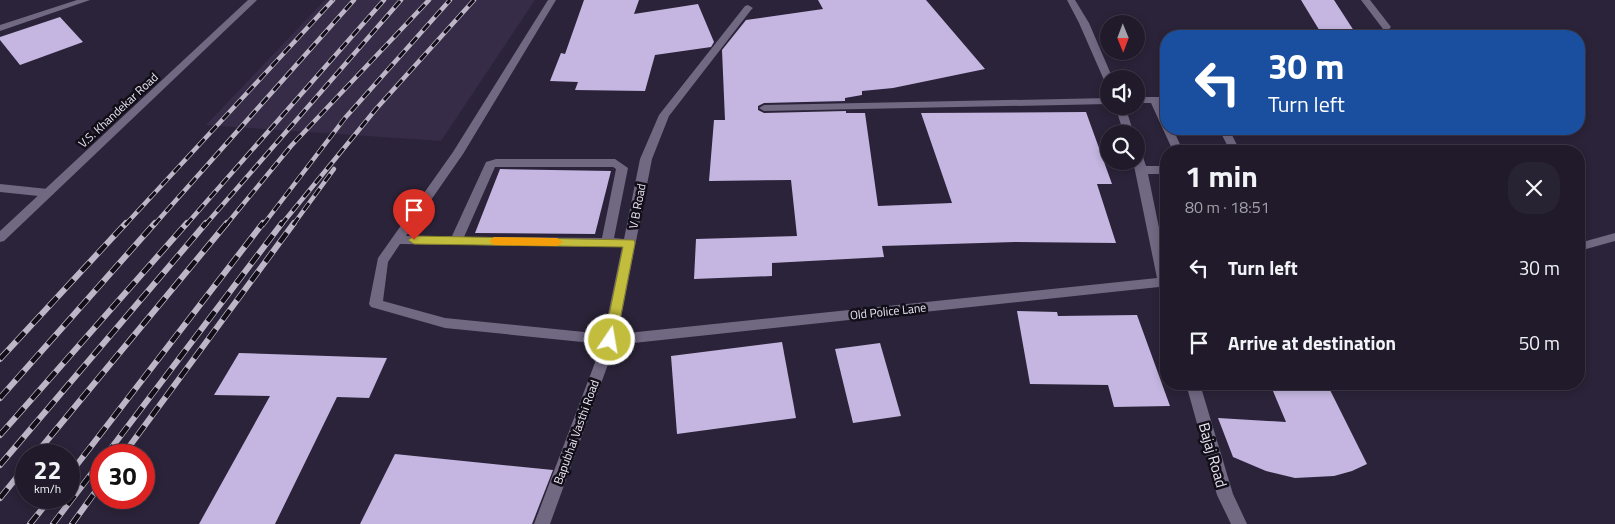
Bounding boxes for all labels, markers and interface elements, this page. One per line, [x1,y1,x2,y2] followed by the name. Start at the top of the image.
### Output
[1100,15,1145,60] north arrow
[1100,15,1145,170] map controls
[1268,39,1344,93] text: 30 m
[1185,50,1250,115] icon: left
[74,68,162,152] street label: V.S. Khandekar Road
[1100,70,1145,115] button: sound
[1268,87,1345,121] text: Turn left
[1100,125,1145,170] button: search
[1185,153,1258,199] text: 1 min
[1508,162,1560,214] button: close
[623,182,651,230] street label: V B Road
[393,189,435,240] pin
[1185,195,1270,219] text: 80 m · 18:51
[400,196,428,224] icon: arrive
[1228,253,1298,282] text: Turn left
[1519,253,1560,282] text: 30 m
[1185,254,1213,282] icon: left
[849,298,927,324] street label: Old Police Lane
[583,313,635,365] position arrow
[1228,328,1396,357] text: Arrive at destination
[1519,328,1560,357] text: 50 m
[1185,329,1213,357] icon: arrive
[548,377,604,487] street label: Bapubhai Vasthi Road
[1193,420,1233,490] street label: Bajaj Road
[90,444,155,509] speed limit sign: 30
[33,451,62,489] text: 22
[34,479,61,498] text: km/h

